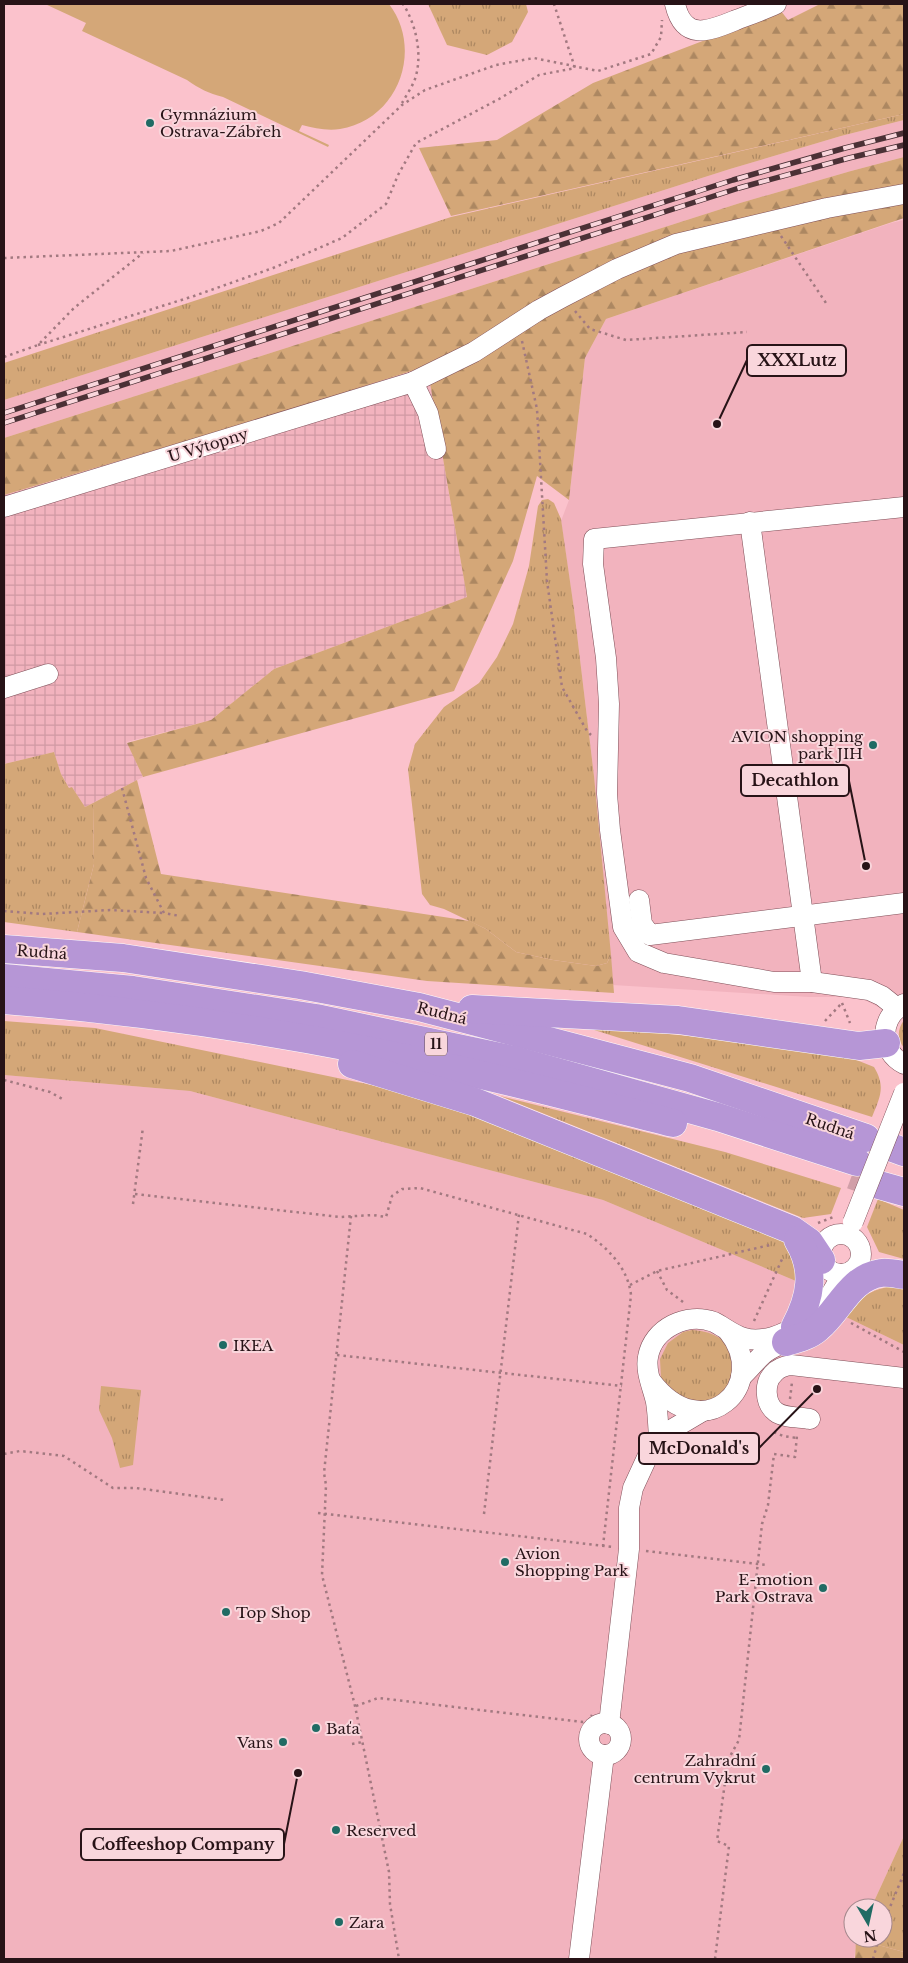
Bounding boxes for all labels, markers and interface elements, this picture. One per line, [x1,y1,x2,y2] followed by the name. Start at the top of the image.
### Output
[160,105,281,141] place label: Gymnázium Ostrava-Zábřeh
[144,117,156,129] marker: Gymnázium Ostrava-Zábřeh
[747,345,846,376] callout: XXXLutz
[756,350,837,370] text: XXXLutz
[166,424,251,466] street label: U Výtopny
[730,727,864,763] place label: AVION shopping park JIH
[867,739,879,751] marker: AVION shopping park JIH
[741,765,849,796] callout: Decathlon
[751,770,839,790] text: Decathlon
[16,941,69,963] street label: Rudná
[415,998,470,1029] street label: Rudná
[425,1032,447,1056] road number: 11
[803,1109,858,1143] street label: Rudná
[233,1336,274,1355] place label: IKEA
[217,1339,229,1351] marker: IKEA
[639,1433,759,1464] callout: McDonald's
[649,1438,749,1458] text: McDonald's
[514,1544,629,1580] place label: Avion Shopping Park
[499,1556,511,1568] marker: Avion Shopping Park
[715,1570,814,1606] place label: E-motion Park Ostrava
[817,1582,829,1594] marker: E-motion Park Ostrava
[236,1603,311,1622] place label: Top Shop
[220,1606,232,1618] marker: Top Shop
[326,1719,360,1738] place label: Baťa
[310,1722,322,1734] marker: Baťa
[236,1733,273,1752] place label: Vans
[277,1736,289,1748] marker: Vans
[634,1751,757,1787] place label: Zahradní centrum Vykrut
[760,1763,772,1775] marker: Zahradní centrum Vykrut
[346,1821,416,1840] place label: Reserved
[330,1824,342,1836] marker: Reserved
[81,1829,284,1860] callout: Coffeeshop Company
[92,1834,275,1854] text: Coffeeshop Company
[843,1898,893,1948] north arrow
[349,1913,385,1932] place label: Zara
[333,1916,345,1928] marker: Zara
[862,1926,878,1946] text: N

